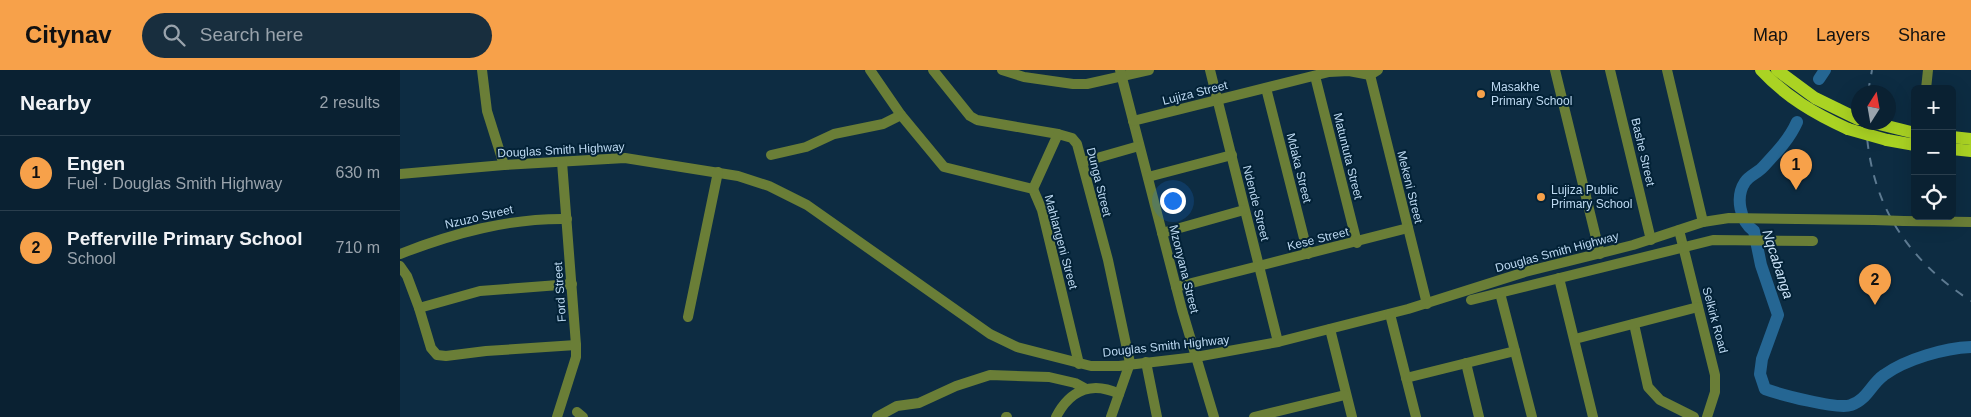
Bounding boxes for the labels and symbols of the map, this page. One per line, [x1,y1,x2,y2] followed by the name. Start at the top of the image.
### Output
[1161,78,1230,108] street label: Lujiza Street
[1491,80,1572,108] place label: Masakhe Primary School
[1851,85,1896,130] north arrow
[1475,88,1487,100] marker: Masakhe Primary School
[1330,111,1366,201] street label: Matuntuta Street
[1628,117,1658,188] street label: Bashe Street
[1284,132,1315,205] street label: Mdaka Street
[497,140,625,160] street label: Douglas Smith Highway
[1084,146,1115,219] street label: Dunga Street
[1394,149,1426,225] street label: Mekeni Street
[1780,149,1812,190] pin: 1
[1240,164,1272,243] street label: Ndende Street
[1551,183,1632,211] place label: Lujiza Public Primary School
[1160,188,1186,214] your location
[1535,191,1547,203] marker: Lujiza Public Primary School
[1042,193,1081,291] street label: Mahlangeni Street
[444,202,515,232] street label: Nzuzo Street
[1166,223,1202,315] street label: Mzonyana Street
[1286,224,1351,253] street label: Kese Street
[1759,227,1797,301] water label: Nqcabanga
[1494,229,1620,275] street label: Douglas Smith Highway
[551,261,569,322] street label: Ford Street
[1859,264,1891,305] pin: 2
[1699,285,1731,355] street label: Selkirk Road
[1102,332,1230,360] street label: Douglas Smith Highway

